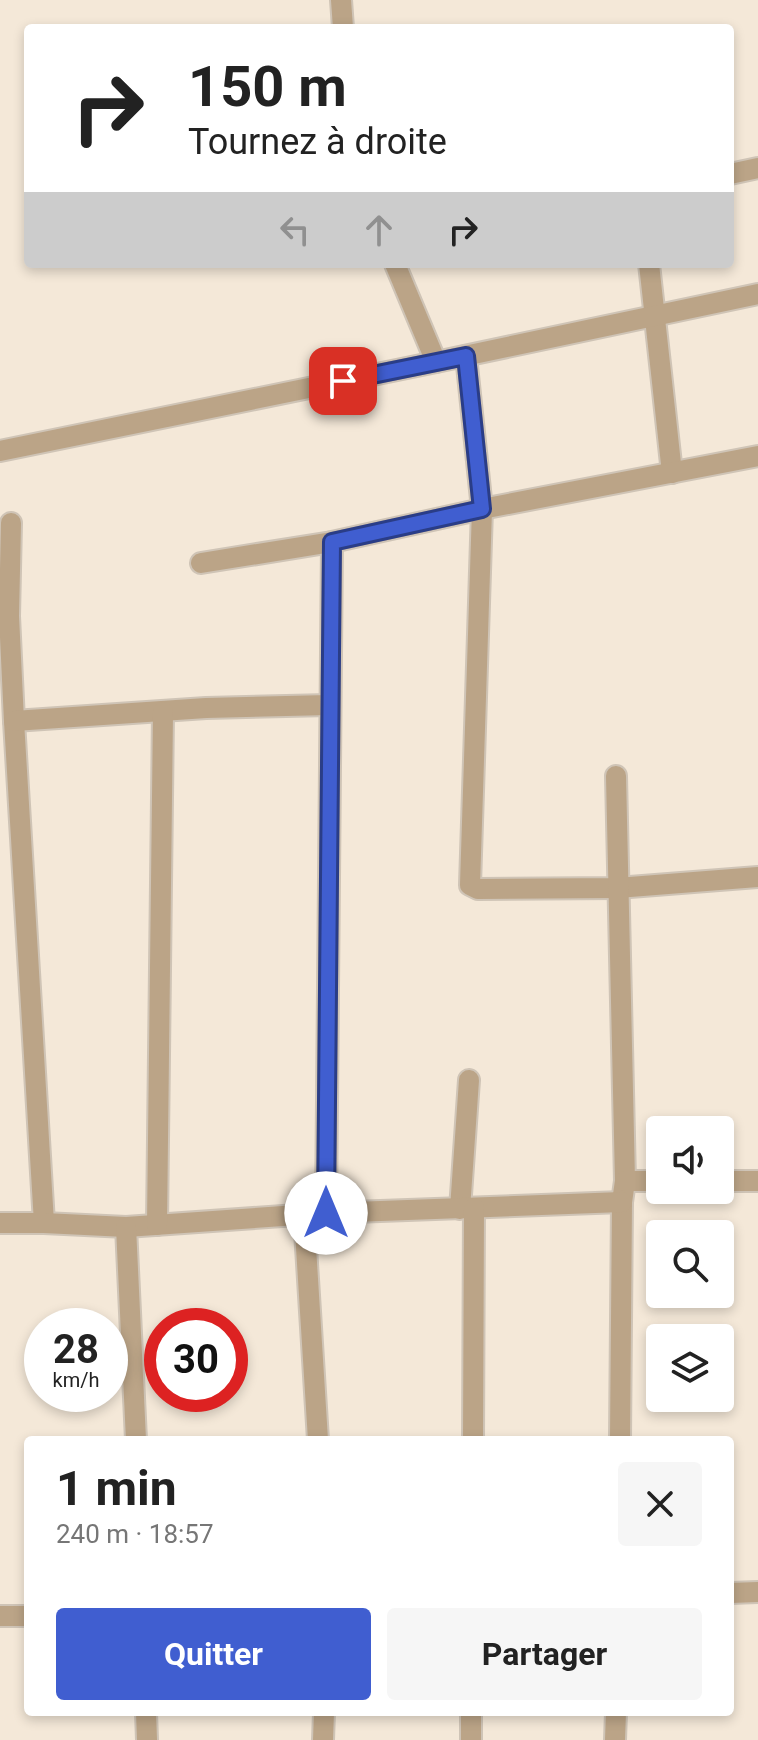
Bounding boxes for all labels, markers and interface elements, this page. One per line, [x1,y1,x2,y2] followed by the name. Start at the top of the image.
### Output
[188,54,347,120] text: 150 m
[56,56,160,160] icon: right
[188,121,447,163] text: Tournez à droite
[273,208,317,252] icon: left
[357,208,401,252] icon: ahead
[441,208,485,252] icon: right
[309,347,377,415] pin
[321,359,365,403] icon: arrive
[646,1116,734,1412] map controls
[646,1116,734,1204] button: sound
[284,1171,368,1255] position arrow
[646,1220,734,1308] button: search
[144,1308,248,1412] speed limit sign: 30
[646,1324,734,1412] button: layers
[53,1326,99,1373] text: 28
[53,1368,99,1392] text: km/h
[56,1460,177,1517] text: 1 min
[618,1462,702,1546] button: close
[56,1519,214,1549] text: 240 m · 18:57
[56,1608,371,1700] button: Quitter
[387,1608,702,1700] button: Partager

